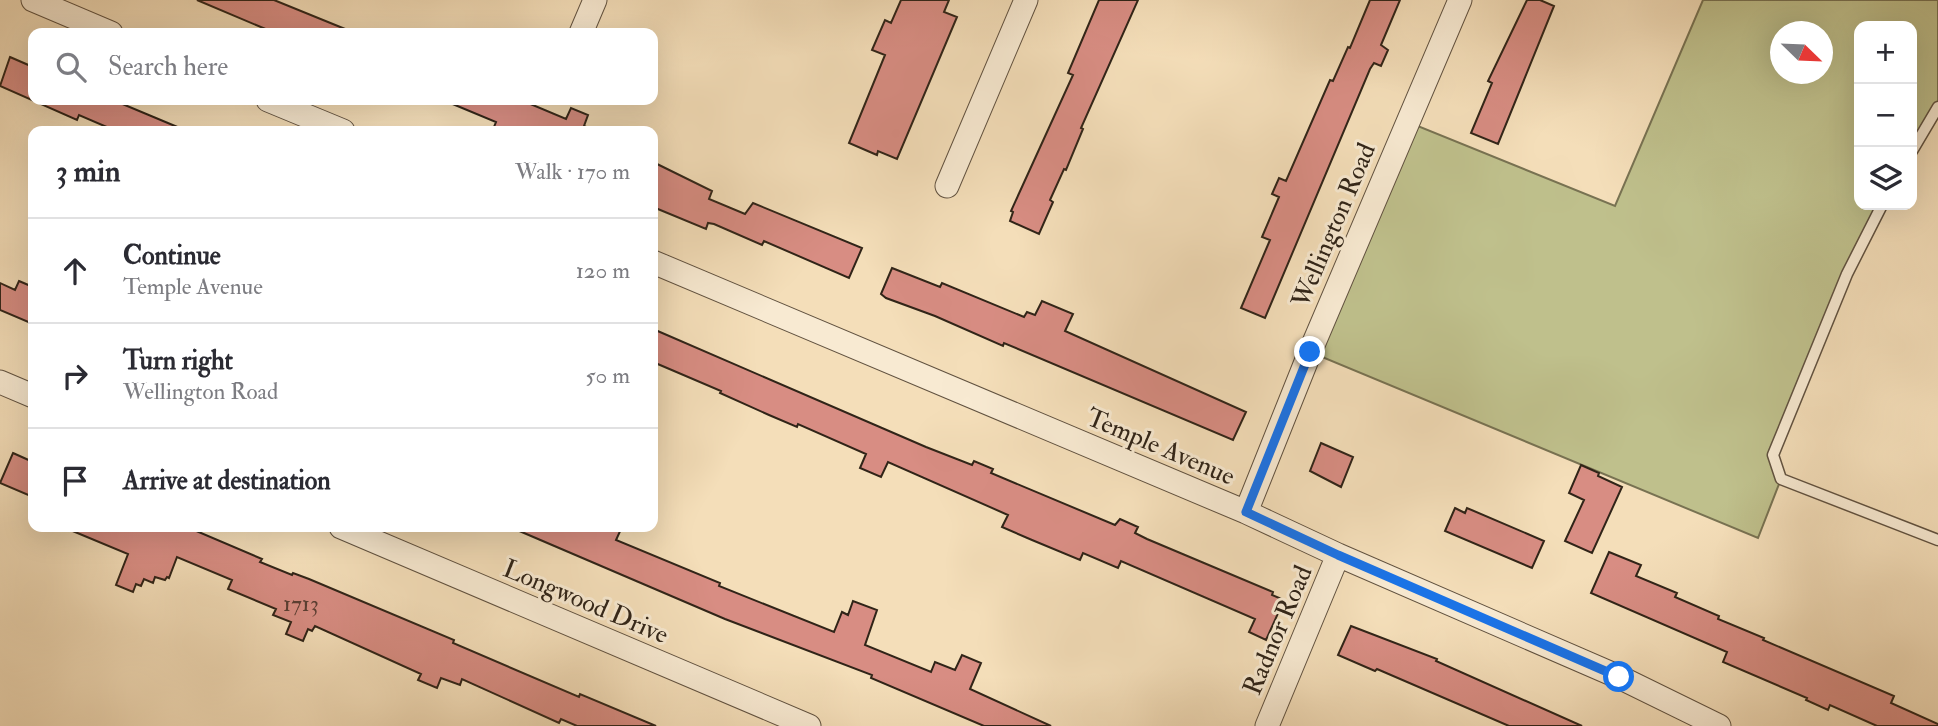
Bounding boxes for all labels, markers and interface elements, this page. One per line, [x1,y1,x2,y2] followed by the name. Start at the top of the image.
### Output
[1770,21,1833,84] north arrow
[1854,21,1917,210] map controls
[1854,21,1917,84] button: +
[28,28,658,105] search box
[52,48,90,86] icon: search
[108,51,228,83] text: Search here
[1854,84,1917,147] button: −
[1285,138,1383,313] street label: Wellington Road
[1854,147,1917,210] button: layers
[56,153,121,190] text: 3 min
[515,157,630,186] text: Walk · 170 m
[123,240,221,272] text: Continue
[56,252,94,290] icon: ahead
[576,256,630,285] text: 120 m
[123,272,263,301] text: Temple Avenue
[1294,336,1325,367] route end
[123,345,233,377] text: Turn right
[56,357,94,395] icon: right
[586,361,630,390] text: 50 m
[123,377,278,406] text: Wellington Road
[1081,401,1240,494] street label: Temple Avenue
[56,462,94,500] icon: arrive
[123,465,331,497] text: Arrive at destination
[498,553,673,651] street label: Longwood Drive
[1236,561,1320,700] street label: Radnor Road
[283,589,319,618] house number: 1713
[1603,661,1634,692] route start

